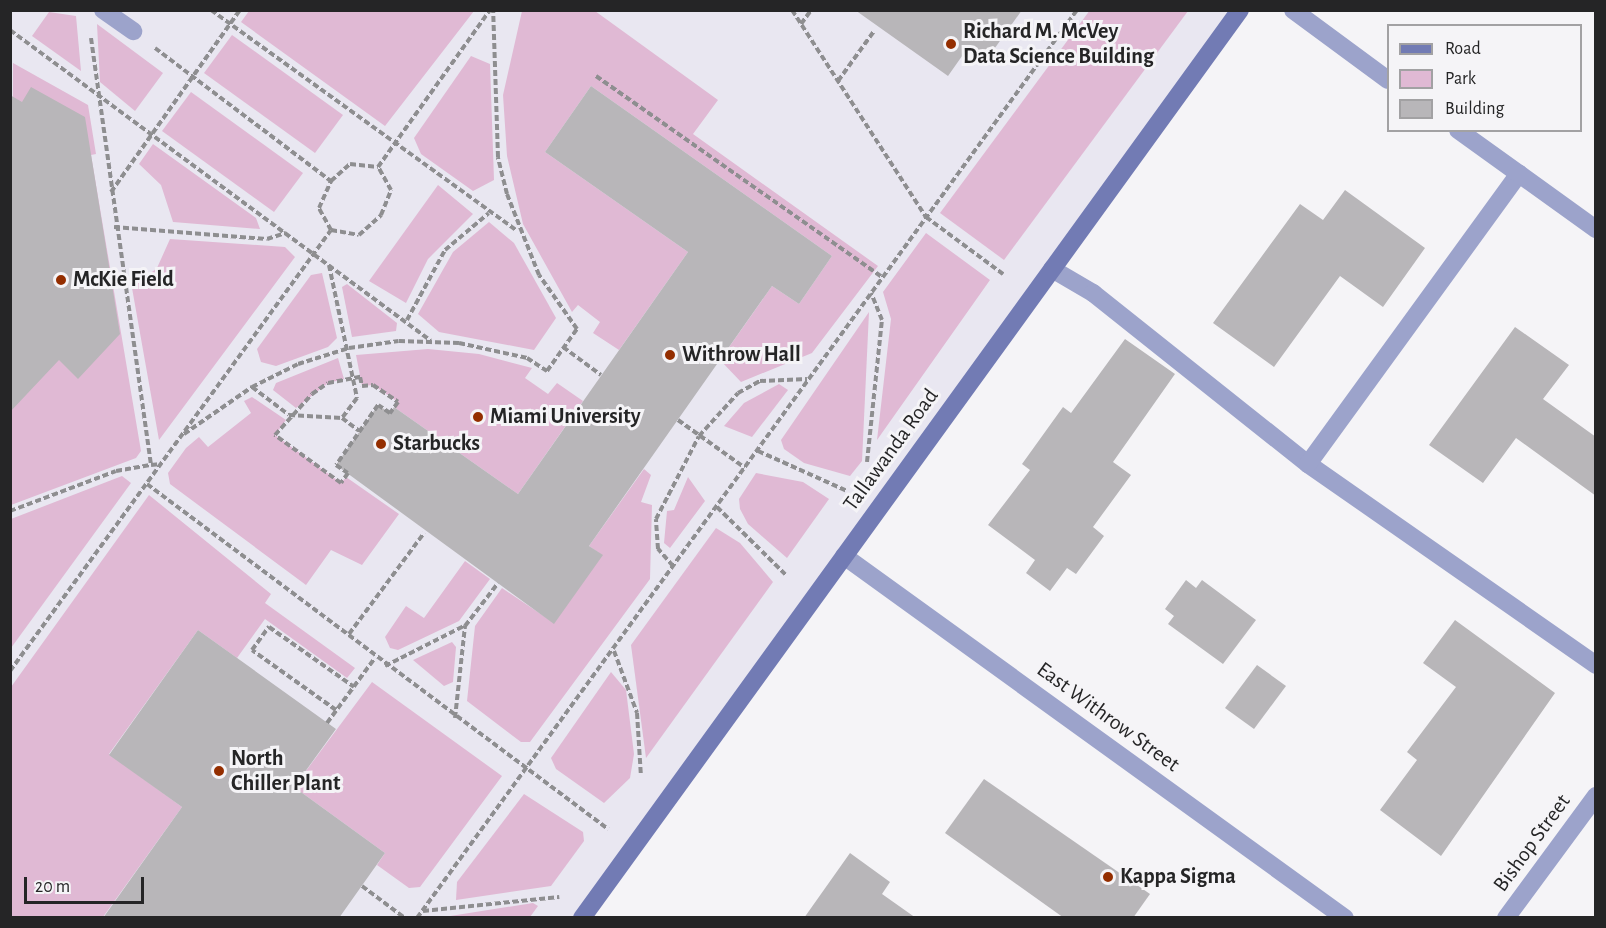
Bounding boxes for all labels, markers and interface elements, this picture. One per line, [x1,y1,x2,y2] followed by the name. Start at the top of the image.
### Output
[963,18,1154,70] place label: Richard M. McVey Data Science Building
[1387,24,1582,132] legend
[944,37,958,51] marker: Richard M. McVey Data Science Building
[1445,40,1481,58] text: Road
[1445,70,1476,88] text: Park
[1445,100,1504,118] text: Building
[73,267,174,293] place label: McKie Field
[54,273,68,287] marker: McKie Field
[682,342,801,368] place label: Withrow Hall
[663,348,677,362] marker: Withrow Hall
[838,384,944,516] street label: Tallawanda Road
[490,404,641,430] place label: Miami University
[471,410,485,424] marker: Miami University
[393,431,480,457] place label: Starbucks
[374,437,388,451] marker: Starbucks
[1031,656,1185,778] street label: East Withrow Street
[231,745,340,796] place label: North Chiller Plant
[212,764,226,778] marker: North Chiller Plant
[1488,789,1576,897] street label: Bishop Street
[1120,864,1236,890] place label: Kappa Sigma
[27,865,147,903] scale bar
[1101,870,1115,884] marker: Kappa Sigma
[35,878,70,896] text: 20 m

